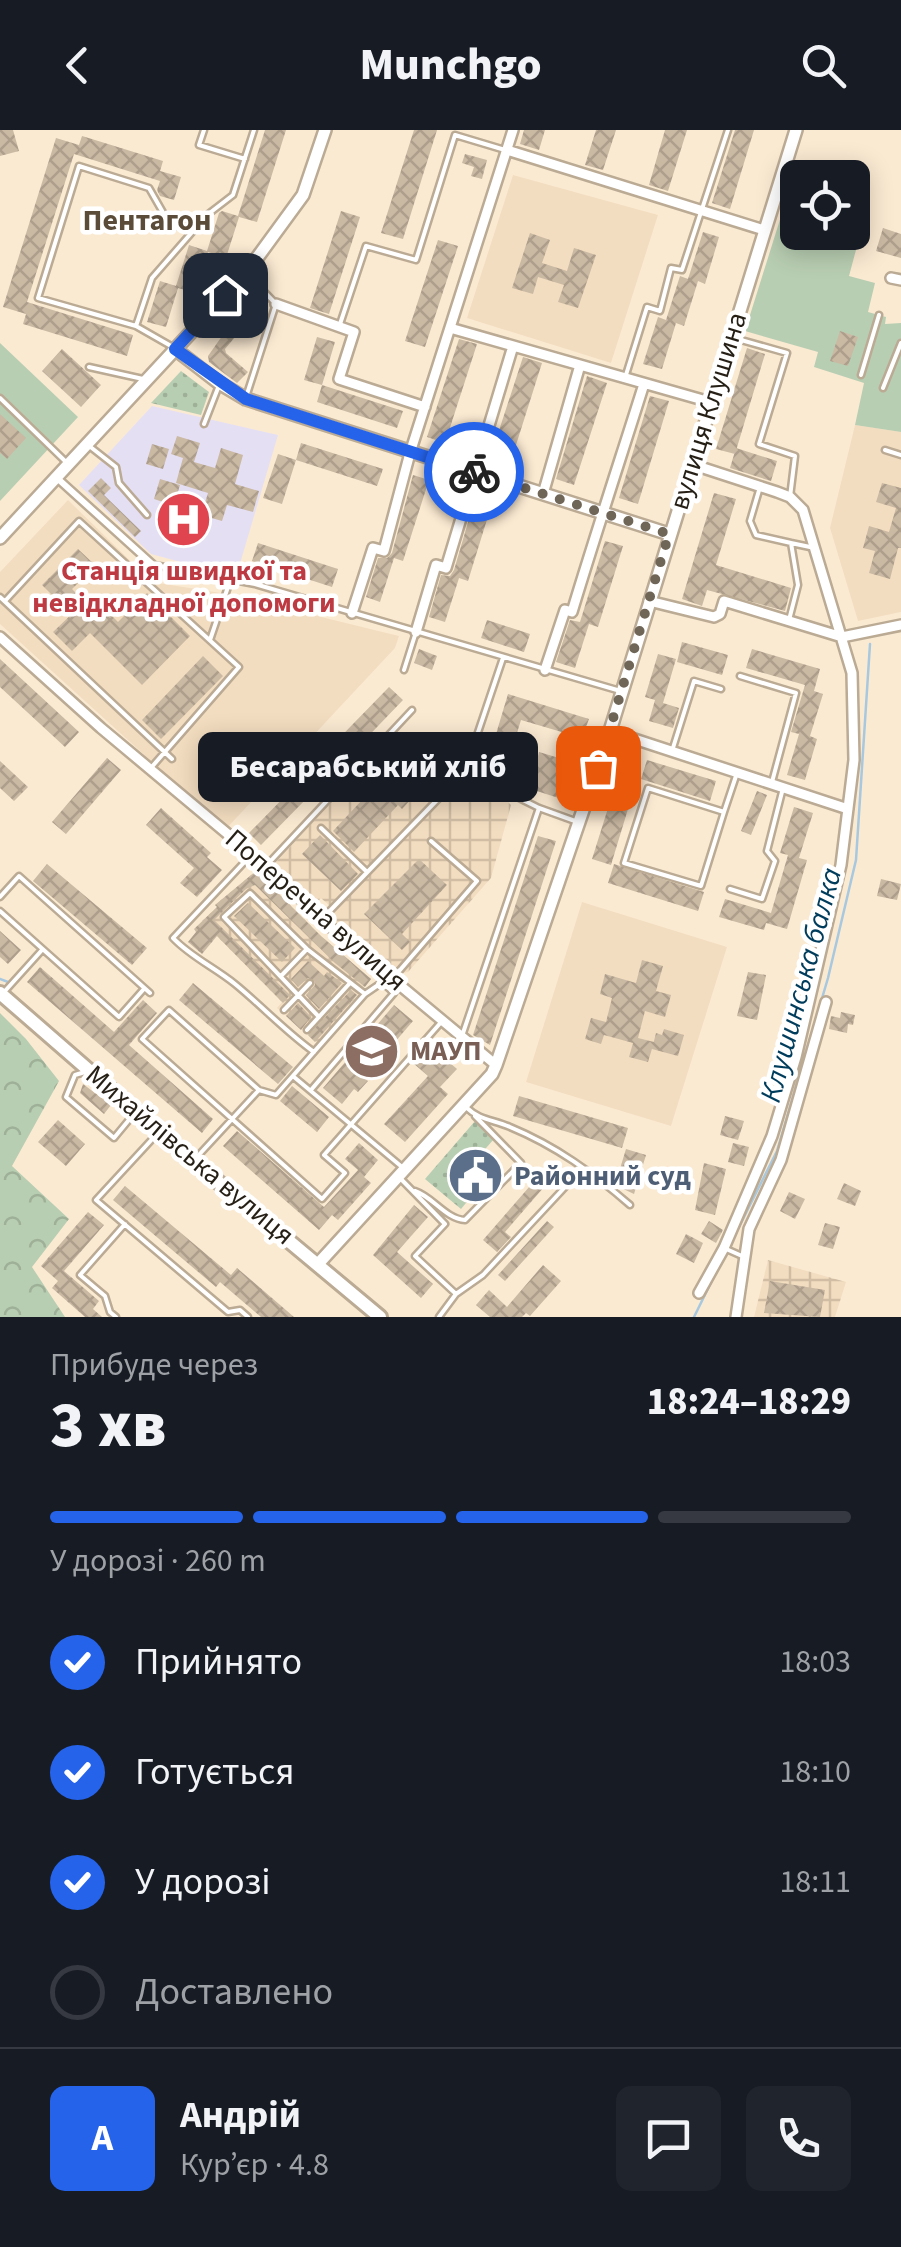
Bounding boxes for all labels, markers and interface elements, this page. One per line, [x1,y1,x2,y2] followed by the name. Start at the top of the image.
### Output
[359,33,542,97] text: Munchgo
[50,38,105,93] icon: back
[796,38,851,93] icon: search
[780,160,870,250] map controls
[780,160,870,250] button: locate
[83,199,211,242] district label: Пентагон
[183,253,268,338] pin
[198,268,253,323] icon: home
[659,307,757,515] street label: вулиця Клушина
[424,422,524,522] courier
[447,445,502,500] icon: bike
[154,490,214,550] hospital icon: Станція швидкої та невідкладної допомоги
[32,551,336,623] place label: Станція швидкої та невідкладної допомоги
[556,726,641,811] pin
[198,733,538,803] callout: Бесарабський хліб
[571,741,626,796] icon: bag
[229,744,507,790] text: Бесарабський хліб
[216,820,416,1000] street label: Поперечна вулиця
[749,863,853,1107] water label: Клушинська балка
[341,1021,401,1081] school or university icon: МАУП
[410,1031,481,1071] place label: МАУП
[77,1056,303,1254] street label: Михайлівська вулиця
[445,1146,505,1206] public building icon: Районний суд
[514,1156,691,1196] place label: Районний суд
[50,1342,258,1388] text: Прибуде через
[647,1375,851,1429] text: 18:24–18:29
[50,1379,167,1472] text: 3 хв
[50,1538,266,1584] text: У дорозі · 260 m
[50,1635,105,1690] icon: check
[135,1635,302,1689] text: Прийнято
[779,1639,851,1685] text: 18:03
[50,1745,105,1800] icon: check
[135,1745,295,1799] text: Готується
[779,1749,851,1795] text: 18:10
[50,1855,105,1910] icon: check
[135,1855,271,1909] text: У дорозі
[779,1859,851,1905] text: 18:11
[135,1965,333,2019] text: Доставлено
[616,2086,721,2191] button: chat
[746,2086,851,2191] button: phone
[180,2088,301,2142] text: Андрій
[92,2111,113,2165] text: А
[180,2142,329,2188] text: Кур’єр · 4.8

